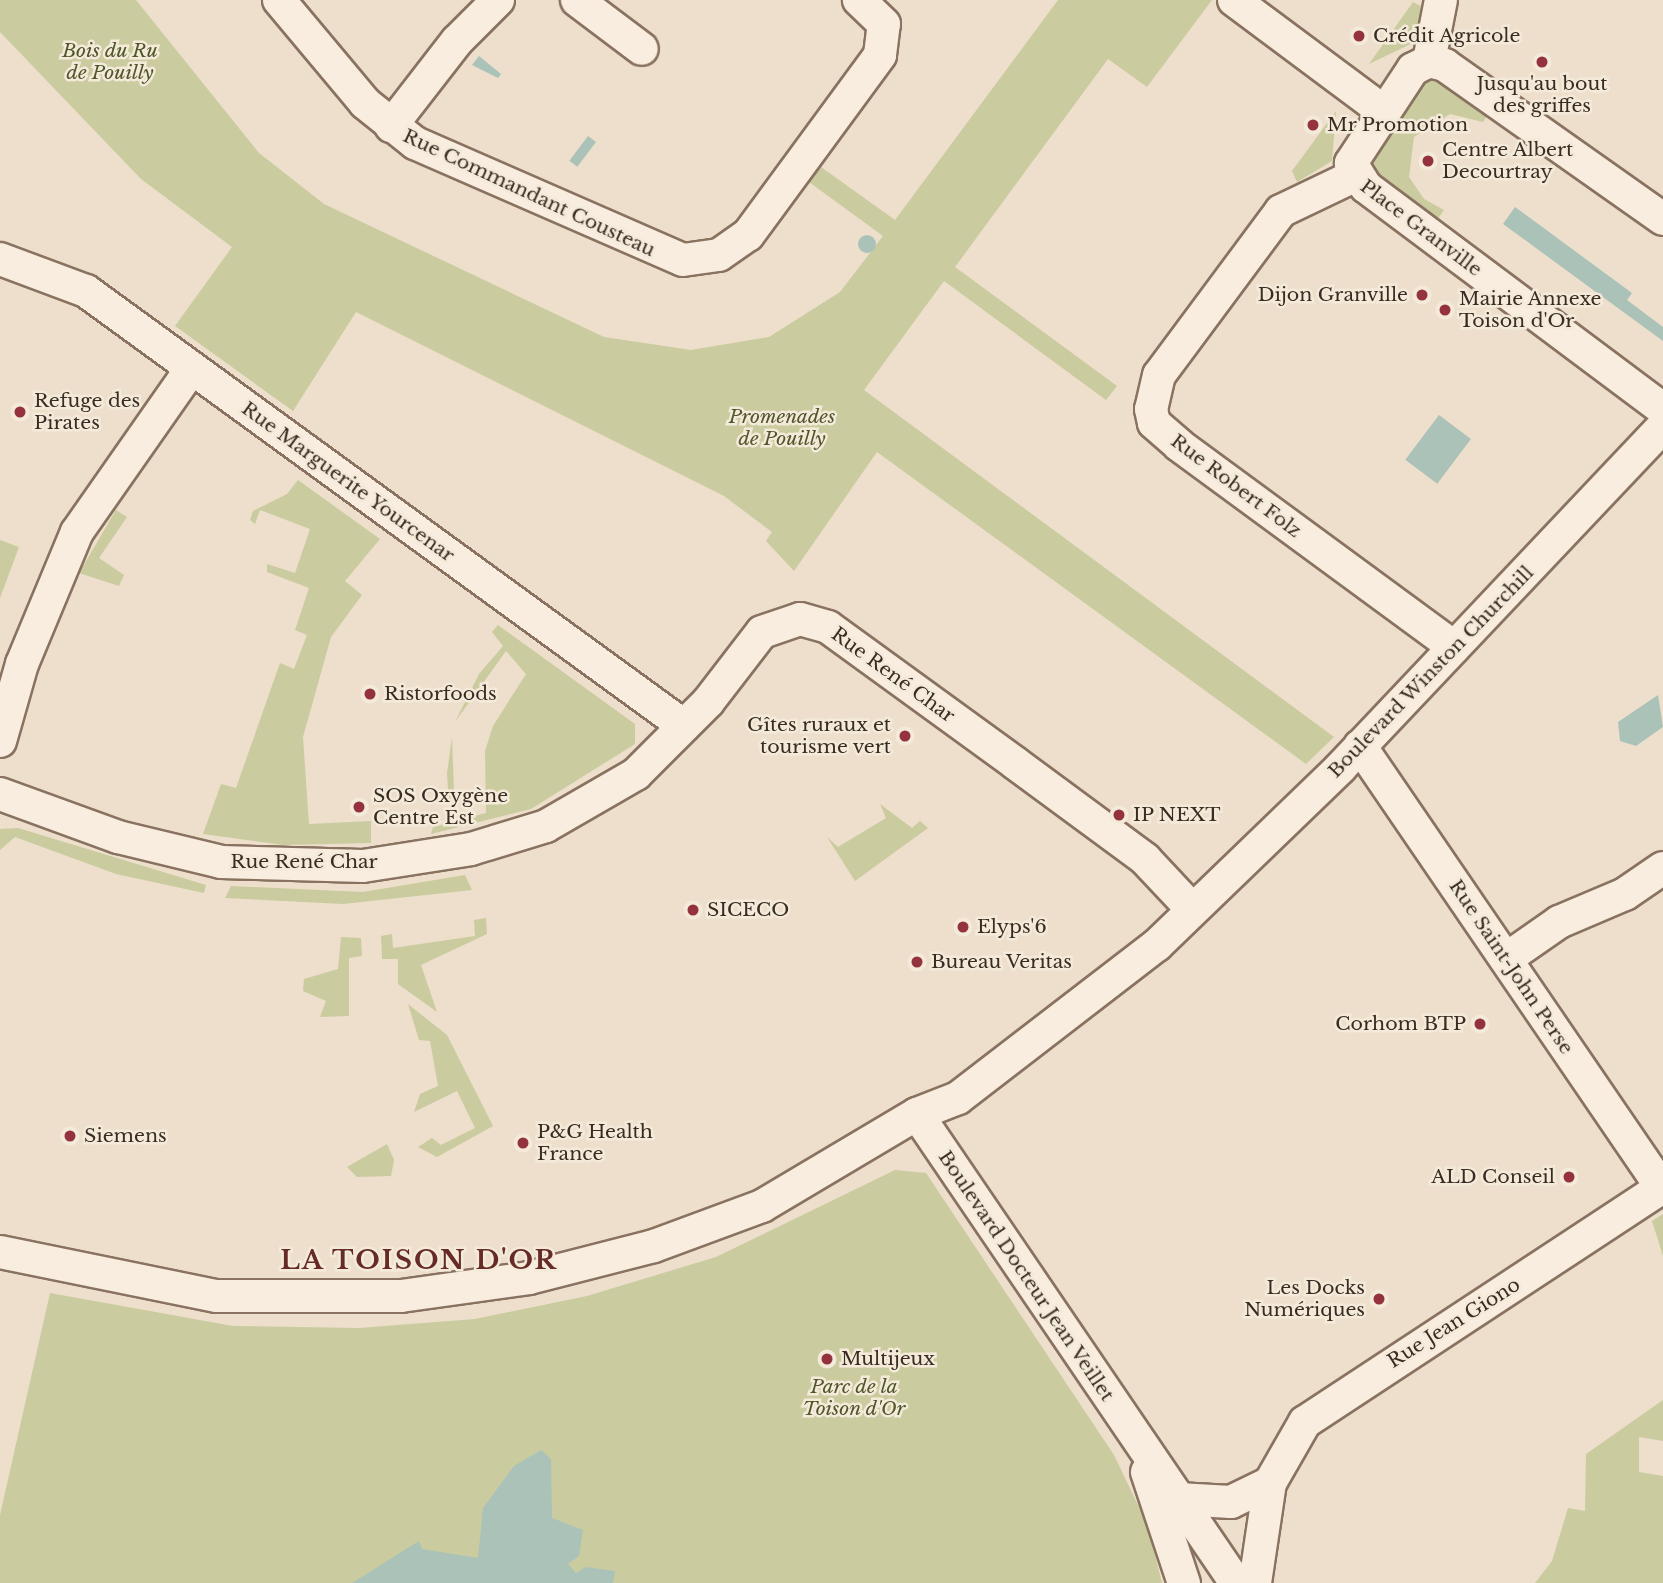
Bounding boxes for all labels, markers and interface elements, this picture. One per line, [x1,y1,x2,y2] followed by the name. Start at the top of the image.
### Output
[1373,25,1521,47] place label: Crédit Agricole
[1351,28,1367,44] marker: Crédit Agricole
[62,40,158,84] park label: Bois du Ru de Pouilly
[1534,54,1550,70] marker: Jusqu'au bout des griffes
[1477,73,1607,117] place label: Jusqu'au bout des griffes
[1327,114,1469,136] place label: Mr Promotion
[1305,117,1321,133] marker: Mr Promotion
[399,124,659,262] street label: Rue Commandant Cousteau
[1442,139,1574,183] place label: Centre Albert Decourtray
[1420,153,1436,169] marker: Centre Albert Decourtray
[1356,175,1486,281] street label: Place Granville
[1258,284,1408,306] place label: Dijon Granville
[1414,287,1430,303] marker: Dijon Granville
[1459,288,1602,332] place label: Mairie Annexe Toison d'Or
[1437,302,1453,318] marker: Mairie Annexe Toison d'Or
[34,390,140,434] place label: Refuge des Pirates
[237,397,459,567] street label: Rue Marguerite Yourcenar
[12,404,28,420] marker: Refuge des Pirates
[729,406,835,450] park label: Promenades de Pouilly
[1166,430,1306,542] street label: Rue Robert Folz
[1323,561,1539,783] street label: Boulevard Winston Churchill
[827,623,959,727] street label: Rue René Char
[384,683,497,705] place label: Ristorfoods
[362,686,378,702] marker: Ristorfoods
[747,714,891,758] place label: Gîtes ruraux et tourisme vert
[897,728,913,744] marker: Gîtes ruraux et tourisme vert
[373,785,508,829] place label: SOS Oxygène Centre Est
[351,799,367,815] marker: SOS Oxygène Centre Est
[1133,804,1221,826] place label: IP NEXT
[1111,807,1127,823] marker: IP NEXT
[230,851,378,873] street label: Rue René Char
[1444,876,1578,1058] street label: Rue Saint-John Perse
[707,899,789,921] place label: SICECO
[685,902,701,918] marker: SICECO
[977,916,1047,938] place label: Elyps'6
[955,919,971,935] marker: Elyps'6
[931,951,1073,973] place label: Bureau Veritas
[909,954,925,970] marker: Bureau Veritas
[1335,1013,1466,1035] place label: Corhom BTP
[1472,1016,1488,1032] marker: Corhom BTP
[537,1121,653,1165] place label: P&G Health France
[84,1125,167,1147] place label: Siemens
[62,1128,78,1144] marker: Siemens
[515,1135,531,1151] marker: P&G Health France
[933,1146,1119,1406] street label: Boulevard Docteur Jean Veillet
[1431,1166,1555,1188] place label: ALD Conseil
[1561,1169,1577,1185] marker: ALD Conseil
[281,1245,557,1277] district label: LA TOISON D'OR
[1384,1273,1524,1373] street label: Rue Jean Giono
[1244,1277,1365,1321] place label: Les Docks Numériques
[1371,1291,1387,1307] marker: Les Docks Numériques
[841,1348,935,1370] place label: Multijeux
[819,1351,835,1367] marker: Multijeux
[802,1376,906,1420] park label: Parc de la Toison d'Or

